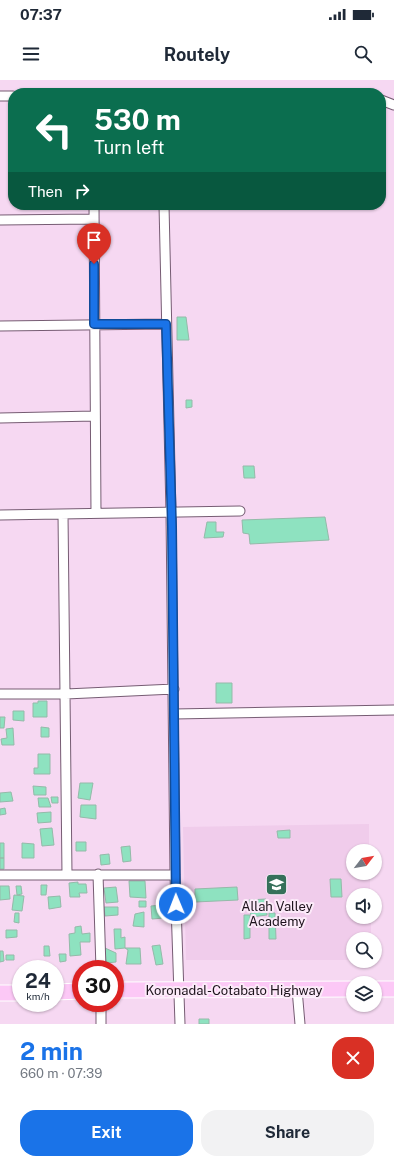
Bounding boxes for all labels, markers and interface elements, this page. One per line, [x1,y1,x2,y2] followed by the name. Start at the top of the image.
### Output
[20,6,62,23] text: 07:37
[20,43,42,65] icon: menu
[352,43,374,65] icon: search
[164,44,230,65] text: Routely
[94,103,181,136] text: 530 m
[28,104,80,156] icon: left
[94,137,164,158] text: Turn left
[71,180,93,202] icon: right
[28,183,63,200] text: Then
[77,223,111,264] pin
[83,229,105,251] icon: arrive
[346,844,382,880] north arrow
[346,844,382,1012] map controls
[264,871,290,897] school or university icon: Allah Valley Academy
[155,883,197,925] position arrow
[346,888,382,924] button: sound
[241,899,313,929] place label: Allah Valley Academy
[346,932,382,968] button: search
[72,960,124,1012] speed limit sign: 30
[25,969,51,993] text: 24
[346,976,382,1012] button: layers
[146,983,322,998] street label: Koronadal-Cotabato Highway
[26,990,50,1002] text: km/h
[20,1037,83,1065] text: 2 min
[332,1037,374,1079] button: close
[20,1066,102,1081] text: 660 m · 07:39
[20,1110,193,1156] button: Exit
[201,1110,374,1156] button: Share

